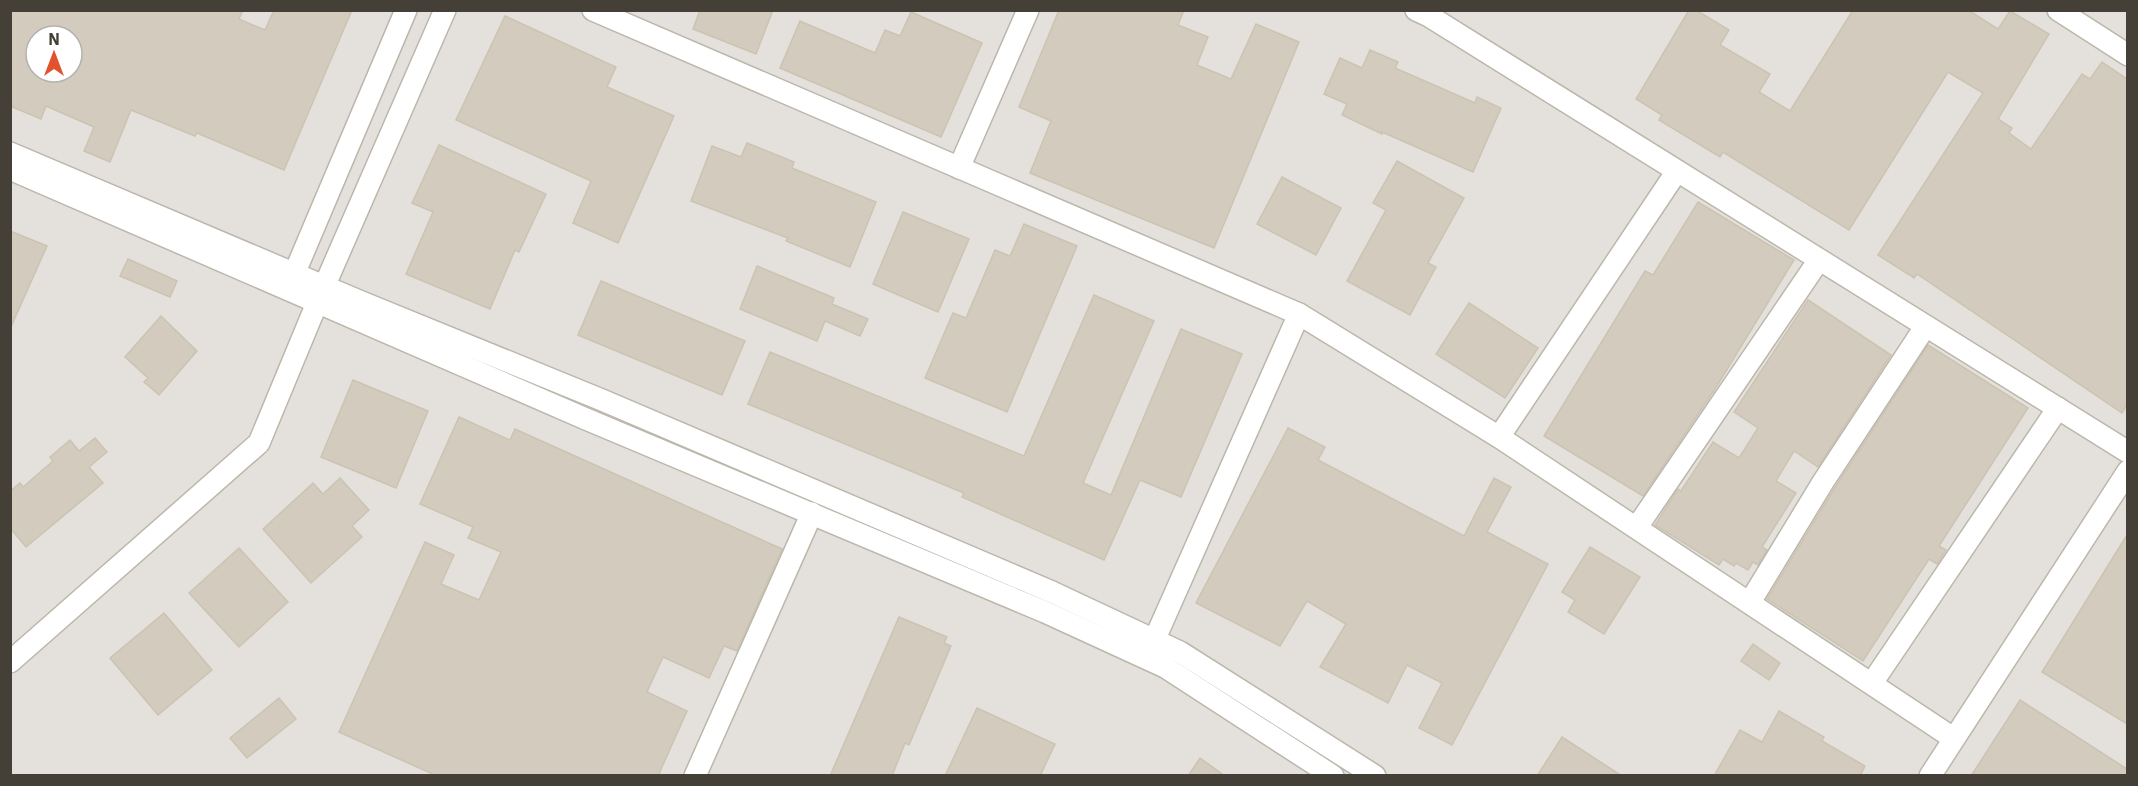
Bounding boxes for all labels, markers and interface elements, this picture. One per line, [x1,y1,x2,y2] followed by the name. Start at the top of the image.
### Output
[24,24,84,84] north arrow
[48,29,60,49] text: N

